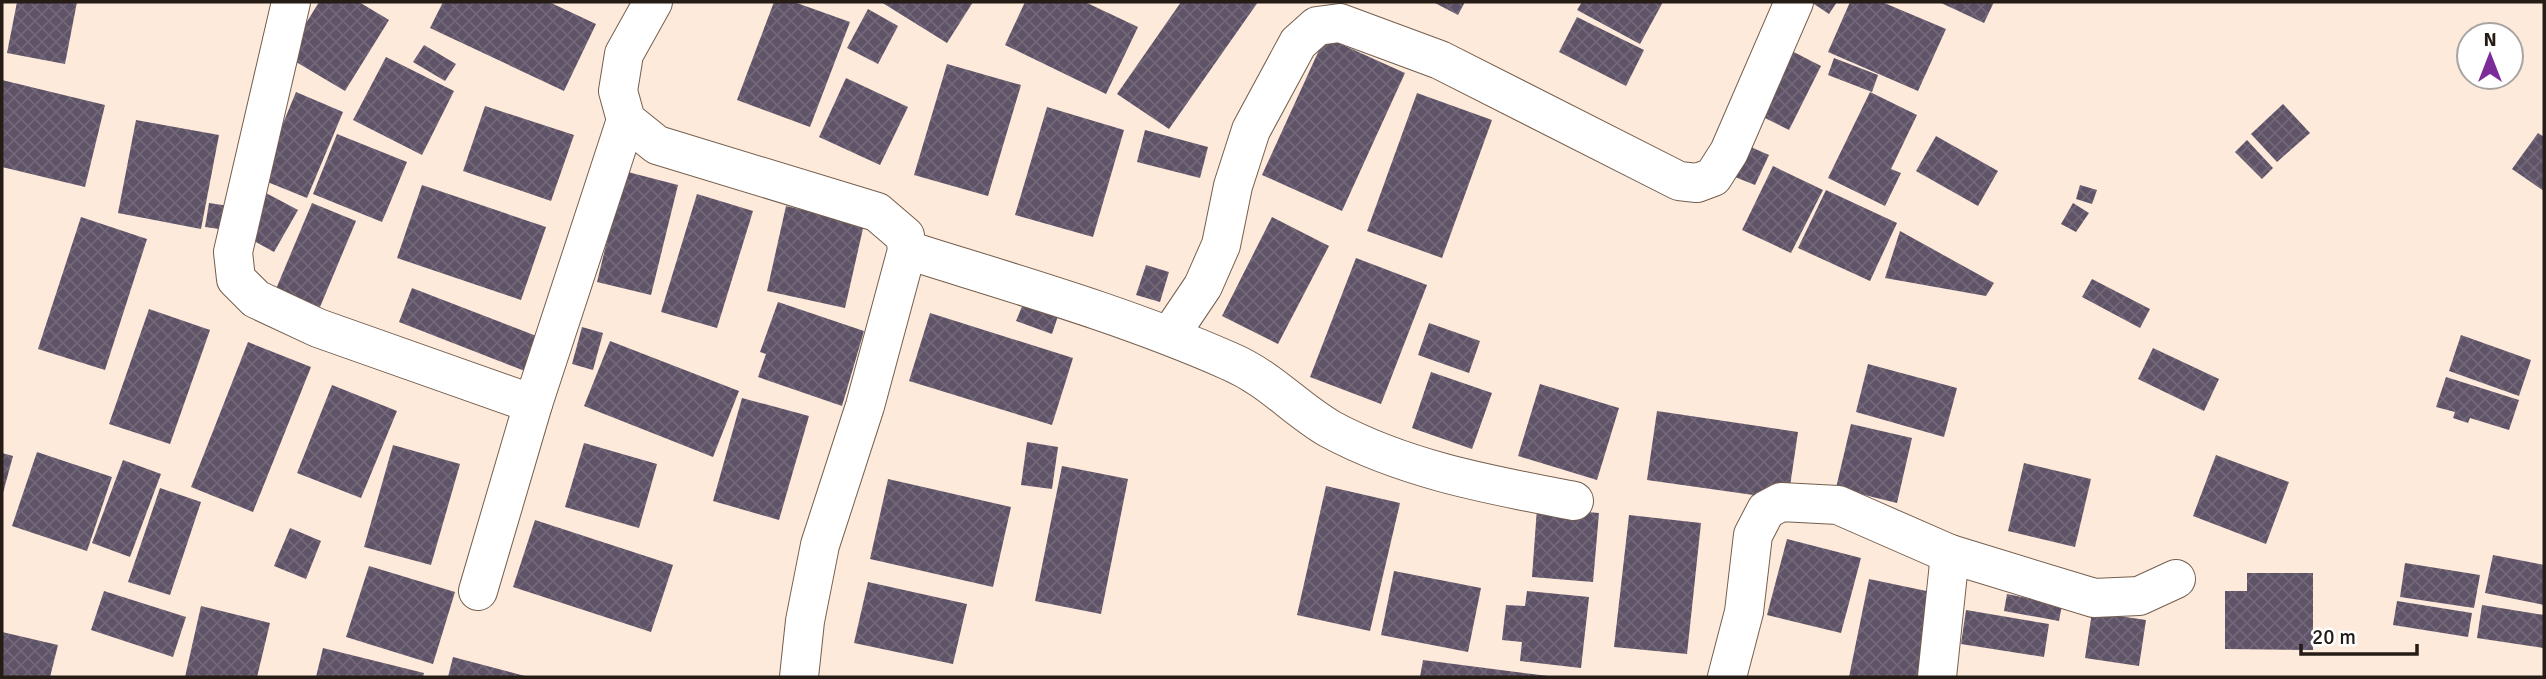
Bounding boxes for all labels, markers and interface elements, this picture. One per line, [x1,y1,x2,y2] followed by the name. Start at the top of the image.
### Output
[2455,21,2525,91] north arrow
[2483,28,2497,52] text: N
[2301,612,2416,656] scale bar
[2312,624,2356,650] text: 20 m

